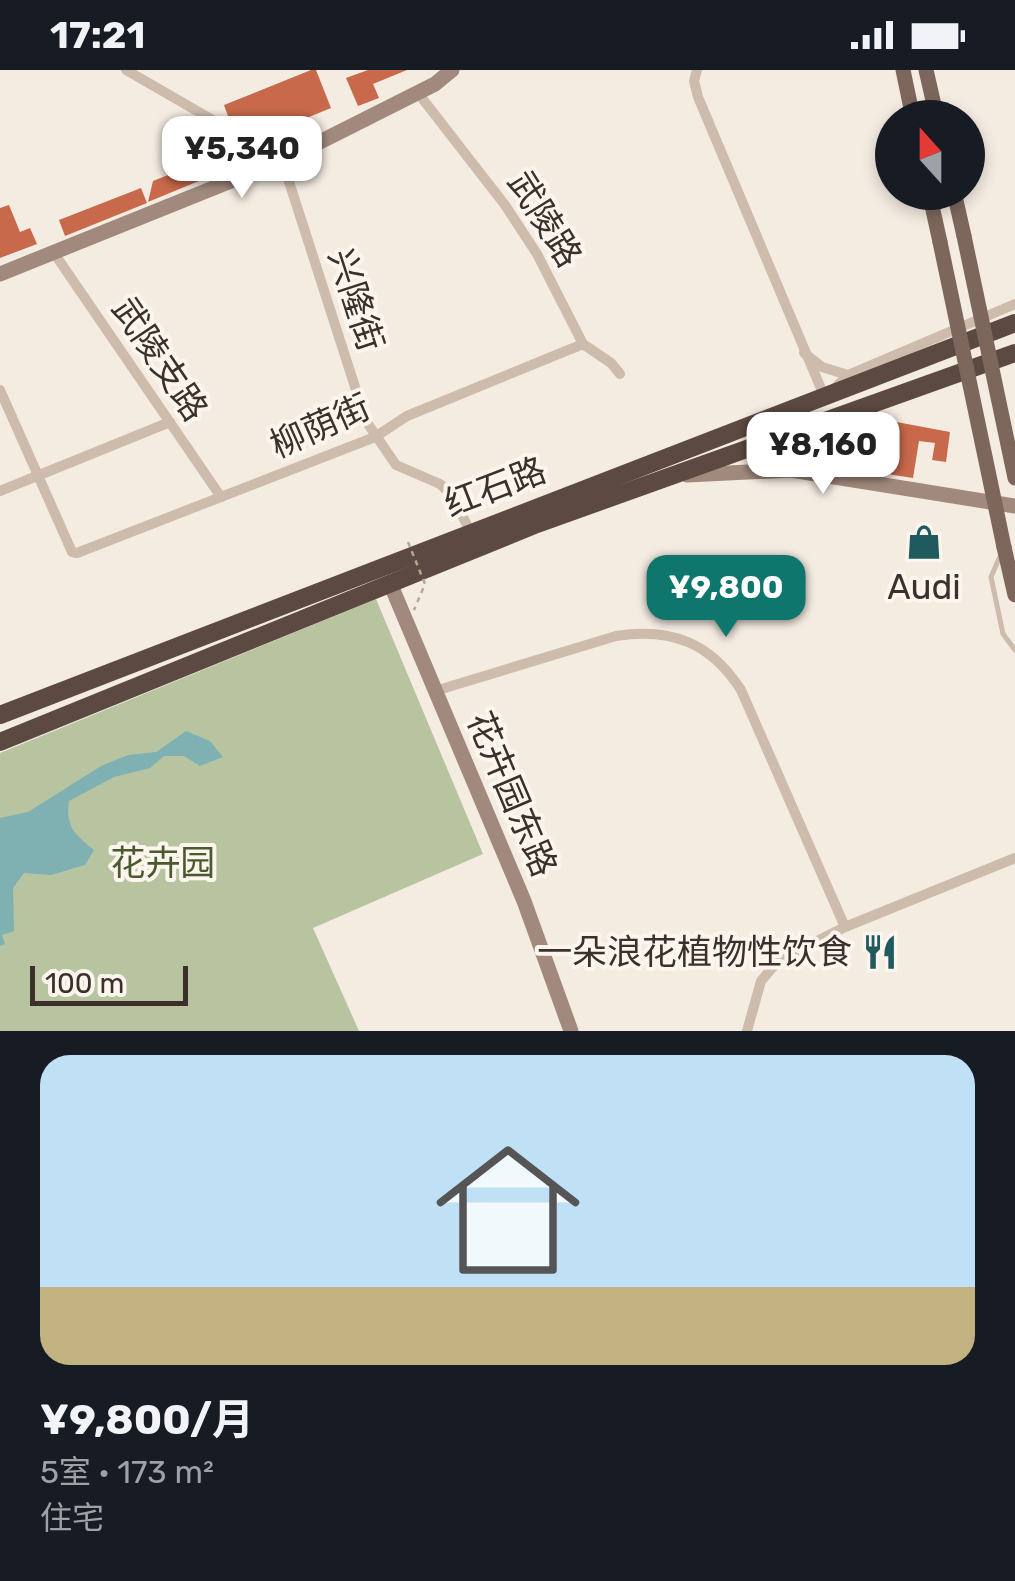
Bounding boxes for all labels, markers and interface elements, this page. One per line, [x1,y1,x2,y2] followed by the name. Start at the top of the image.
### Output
[50,12,145,58] text: 17:21
[875,100,985,210] north arrow
[875,100,985,210] map controls
[161,116,323,201] pin: ¥5,340
[184,129,300,167] text: ¥5,340
[499,163,591,275] street label: 武陵路
[320,244,392,356] street label: 兴隆街
[103,289,217,429] street label: 武陵支路
[263,385,377,467] street label: 柳荫街
[742,412,904,497] pin: ¥8,160
[769,425,877,463] text: ¥8,160
[438,449,552,525] street label: 红石路
[905,523,943,561] shop icon: Audi
[645,555,807,640] pin: ¥9,800
[887,566,961,608] place label: Audi
[669,568,783,606] text: ¥9,800
[458,705,566,883] street label: 花卉园东路
[110,842,216,884] park label: 花卉园
[537,931,852,973] place label: 一朵浪花植物性饮食
[861,933,899,971] restaurant icon: 一朵浪花植物性饮食
[30,961,188,1006] scale bar
[45,967,124,1000] text: 100 m
[418,1120,598,1300] icon: home
[40,1395,254,1445] text: ¥9,800/月
[40,1453,214,1491] text: 5室 · 173 m²
[40,1499,104,1537] text: 住宅

